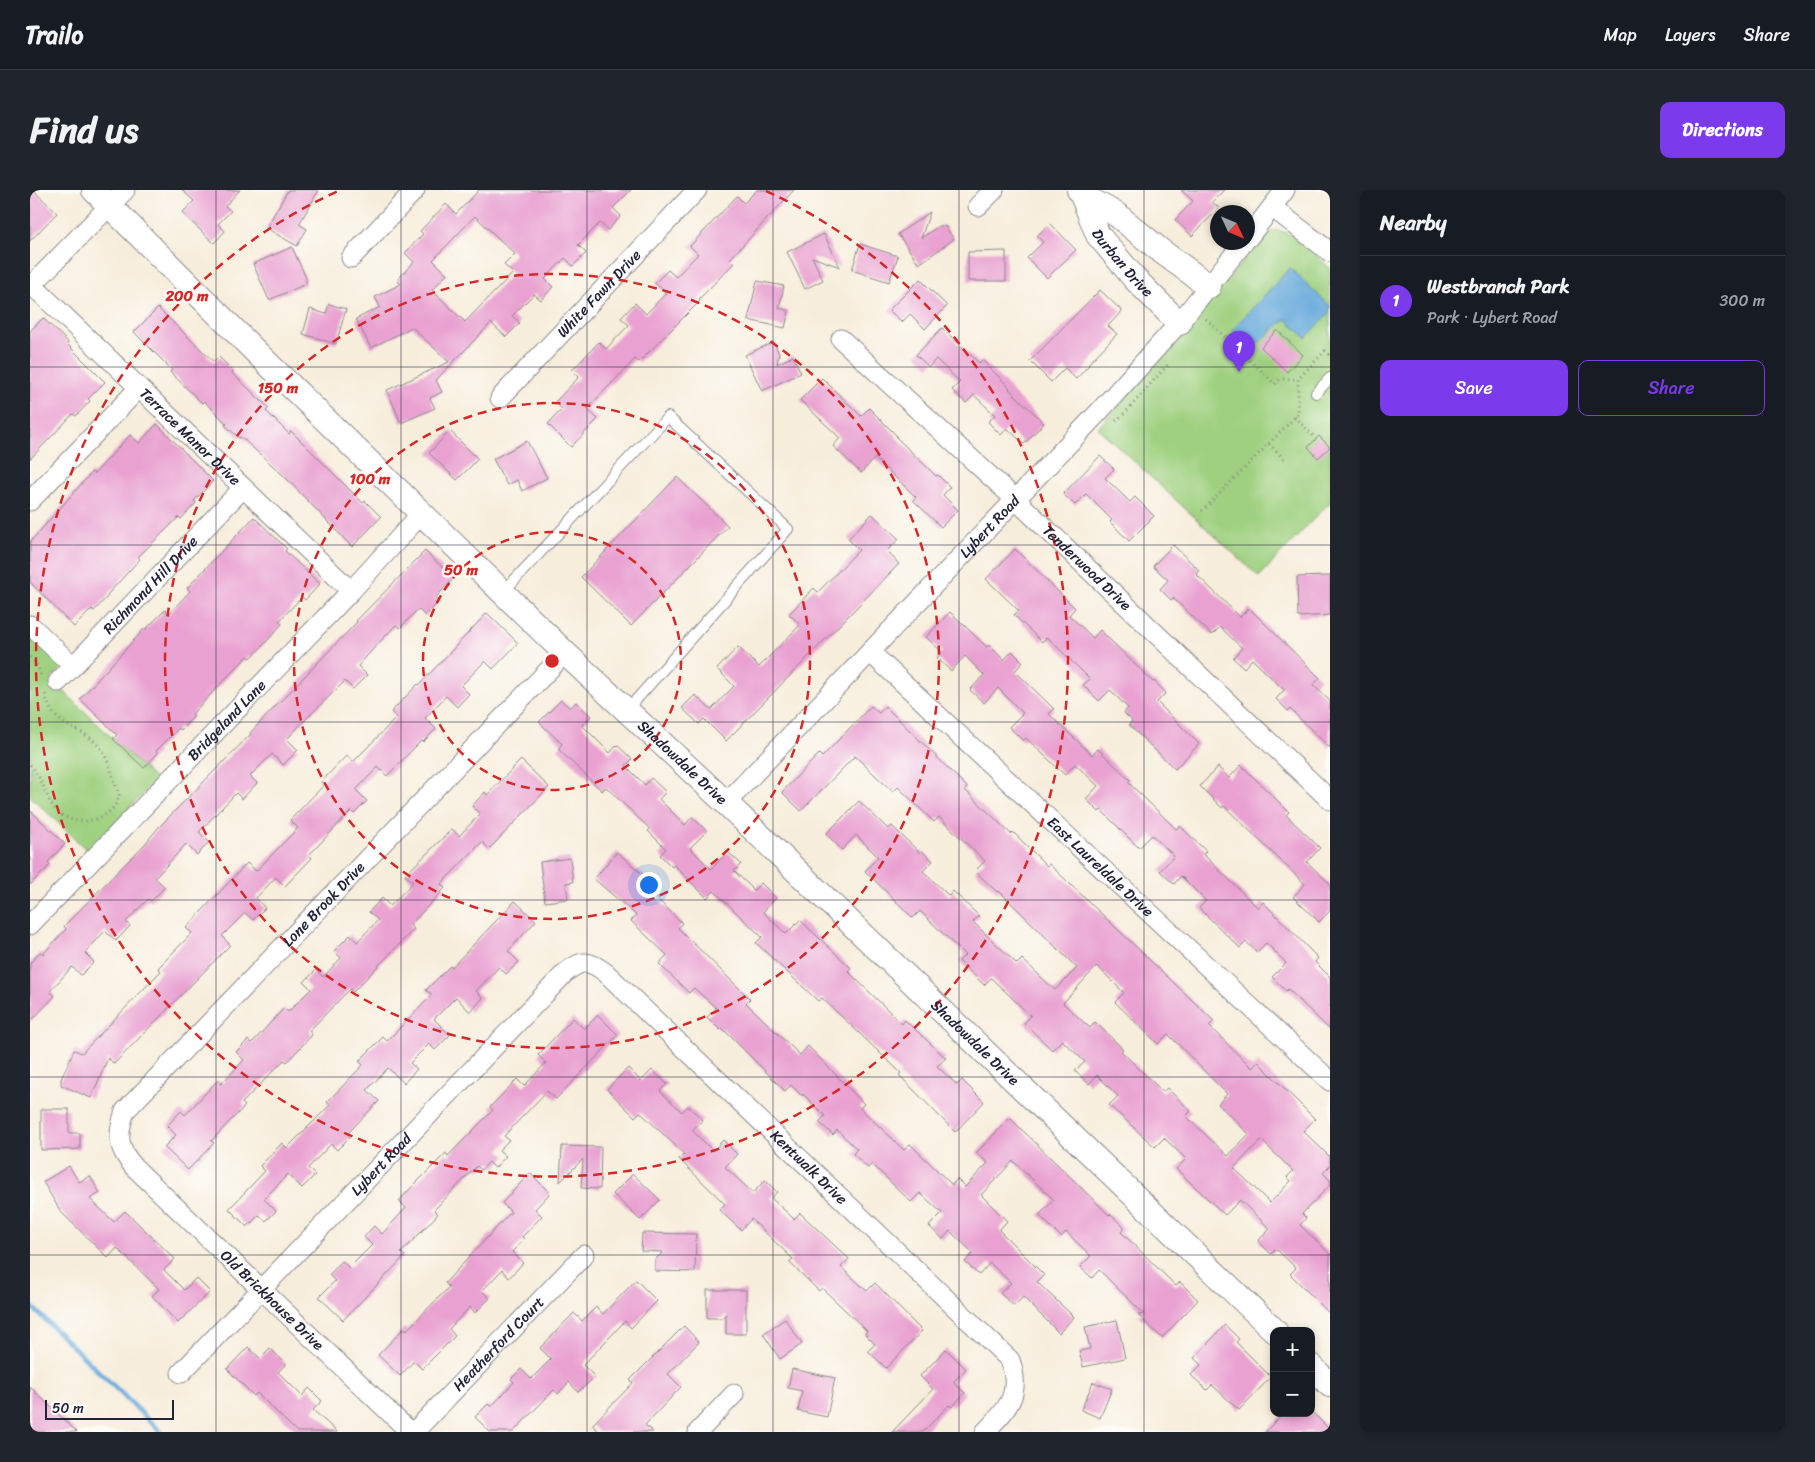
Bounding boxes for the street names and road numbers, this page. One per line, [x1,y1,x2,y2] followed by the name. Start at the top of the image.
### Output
[1084,225,1160,304] street label: Durban Drive
[550,243,648,344] street label: White Fawn Drive
[133,381,247,492] street label: Terrace Manor Drive
[953,488,1027,564] street label: Lybert Road
[1036,519,1138,617] street label: Tenderwood Drive
[97,529,205,641] street label: Richmond Hill Drive
[181,673,273,767] street label: Bridgeland Lane
[631,714,734,811] street label: Shadowdale Drive
[1041,810,1160,924] street label: East Laureldale Drive
[276,855,371,953] street label: Lone Brook Drive
[924,993,1026,1092] street label: Shadowdale Drive
[764,1124,854,1211] street label: Kentwalk Drive
[344,1126,419,1202] street label: Lybert Road
[214,1243,330,1357] street label: Old Brickhouse Drive
[446,1290,551,1398] street label: Heatherford Court

